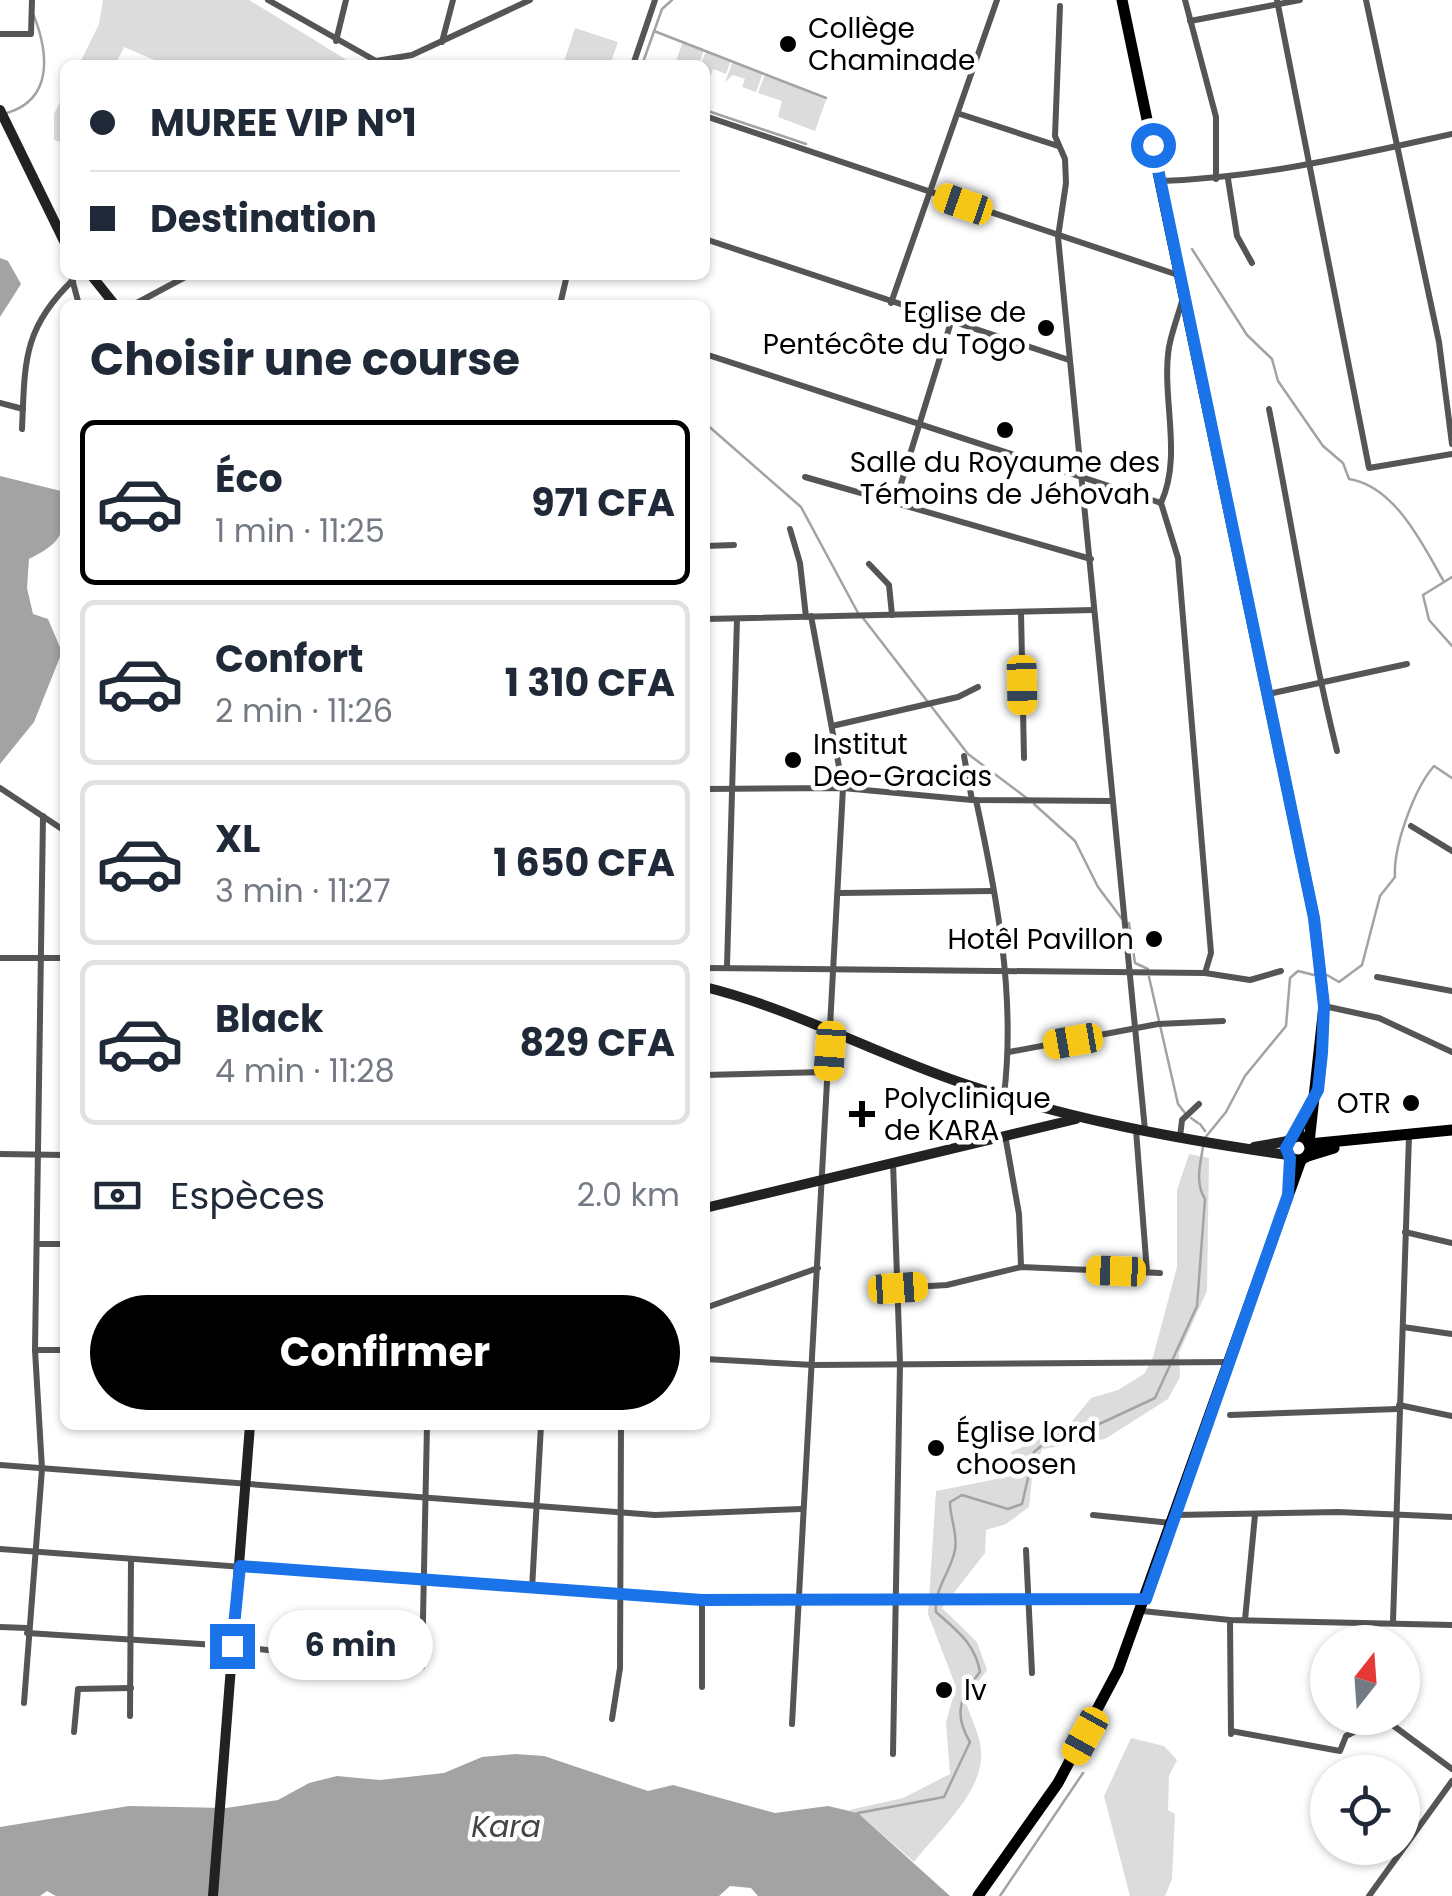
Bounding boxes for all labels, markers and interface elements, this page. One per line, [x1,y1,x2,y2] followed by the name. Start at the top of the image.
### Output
[808,9,975,80] place label: Collège Chaminade
[777,33,799,55] marker: Collège Chaminade
[150,96,417,149] text: MUREE VIP N°1
[1131,123,1176,168] route start
[930,180,996,228] car
[150,192,377,245] text: Destination
[763,293,1026,364] place label: Eglise de Pentécôte du Togo
[1035,317,1057,339] marker: Eglise de Pentécôte du Togo
[90,328,520,391] text: Choisir une course
[994,419,1016,441] marker: Salle du Royaume des Témoins de Jéhovah
[850,443,1160,514] place label: Salle du Royaume des Témoins de Jéhovah
[215,452,283,505] text: Éco
[95,458,185,548] icon: car
[531,476,675,529] text: 971 CFA
[215,508,385,553] text: 1 min · 11:25
[215,632,363,685] text: Confort
[95,638,185,728] icon: car
[1006,655,1038,715] car
[505,656,675,709] text: 1 310 CFA
[215,688,393,733] text: 2 min · 11:26
[813,725,992,796] place label: Institut Deo-Gracias
[782,749,804,771] marker: Institut Deo-Gracias
[215,812,260,865] text: XL
[95,818,185,908] icon: car
[493,836,675,889] text: 1 650 CFA
[215,868,391,913] text: 3 min · 11:27
[947,920,1134,959] place label: Hotêl Pavillon
[1143,928,1165,950] marker: Hotêl Pavillon
[215,992,324,1045] text: Black
[95,998,185,1088] icon: car
[520,1016,675,1069] text: 829 CFA
[813,1020,847,1082] car
[1041,1021,1105,1061] car
[215,1048,395,1093] text: 4 min · 11:28
[884,1079,1051,1150] place label: Polyclinique de KARA
[1337,1084,1391,1123] place label: OTR
[1400,1092,1422,1114] marker: OTR
[849,1101,875,1127] marker: Polyclinique de KARA
[90,1168,145,1223] icon: cash
[170,1169,325,1222] text: Espèces
[577,1172,680,1217] text: 2.0 km
[1085,1255,1147,1287] car
[867,1271,929,1305] car
[90,1295,680,1410] button: Confirmer
[956,1413,1097,1484] place label: Église lord choosen
[925,1437,947,1459] marker: Église lord choosen
[267,1611,432,1681] callout: 6 min
[304,1622,397,1667] text: 6 min
[210,1624,255,1669] route end
[1310,1625,1420,1735] north arrow
[1310,1625,1420,1865] map controls
[964,1671,987,1710] place label: lv
[933,1679,955,1701] marker: lv
[1057,1702,1113,1770] car
[1310,1755,1420,1865] button: locate
[471,1805,541,1848] water label: Kara

